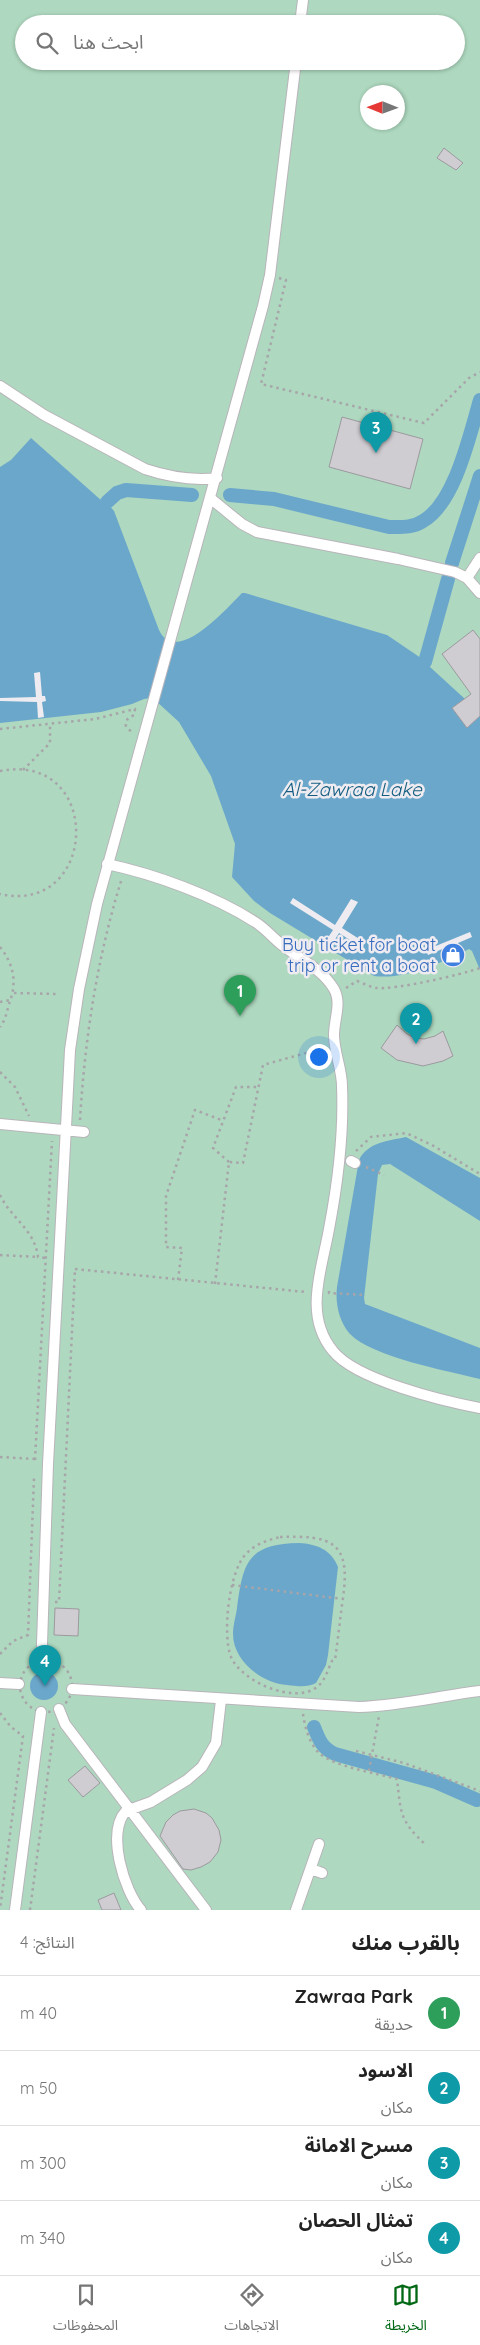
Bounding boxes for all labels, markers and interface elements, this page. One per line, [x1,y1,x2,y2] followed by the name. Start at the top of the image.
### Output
[15,15,465,70] search box
[33,29,61,57] icon: search
[73,30,144,54] text: ابحث هنا
[360,85,405,130] north arrow
[360,412,392,453] pin: 3
[282,777,423,801] water label: Al-Zawraa Lake
[282,933,436,977] place label: Buy ticket for boat trip or rent a boat
[440,942,466,968] shop icon: Buy ticket for boat trip or rent a boat
[224,975,256,1016] pin: 1
[400,1003,432,1044] pin: 2
[306,1044,332,1070] your location
[29,1645,61,1686] pin: 4
[352,1929,460,1955] text: بالقرب منك
[20,1932,75,1952] text: النتائج: 4
[295,1984,413,2008] text: Zawraa Park
[20,2003,57,2023] text: 40 m
[441,2003,447,2023] text: 1
[375,2014,413,2034] text: حديقة
[358,2058,413,2082] text: الاسود
[20,2078,57,2098] text: 50 m
[439,2078,449,2098] text: 2
[381,2097,413,2117] text: مكان
[305,2133,413,2157] text: مسرح الامانة
[20,2153,66,2173] text: 300 m
[440,2153,448,2173] text: 3
[381,2172,413,2192] text: مكان
[299,2208,413,2232] text: تمثال الحصان
[20,2228,65,2248] text: 340 m
[439,2228,449,2248] text: 4
[381,2247,413,2267] text: مكان
[53,2281,118,2340] tab: المحفوظات
[224,2281,279,2340] tab: الاتجاهات
[385,2281,427,2340] tab: الخريطة

